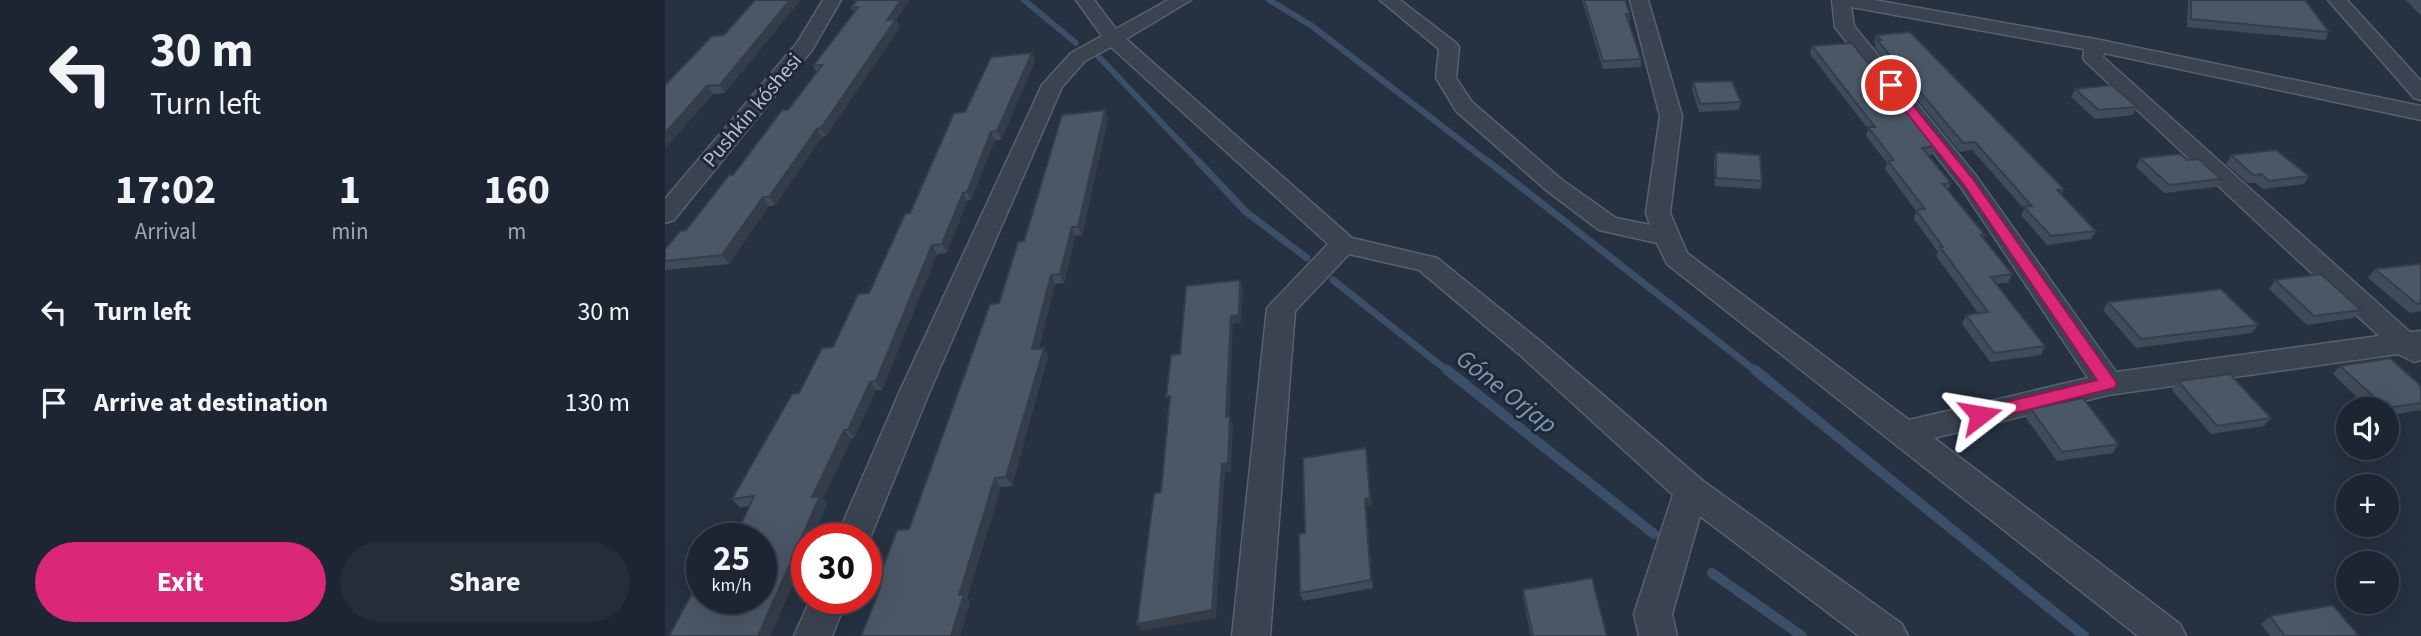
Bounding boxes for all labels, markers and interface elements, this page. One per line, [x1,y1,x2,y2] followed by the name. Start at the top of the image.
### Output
[150,16,254,86] text: 30 m
[35,28,126,119] icon: left
[695,46,809,174] street label: Pushkin kóshesi
[1861,55,1921,115] pin
[1872,66,1910,104] icon: arrive
[150,81,261,127] text: Turn left
[115,160,216,220] text: 17:02
[339,160,361,220] text: 1
[483,160,550,220] text: 160
[135,215,197,248] text: Arrival
[331,215,369,248] text: min
[507,215,526,248] text: m
[35,293,73,331] icon: left
[94,293,191,330] text: Turn left
[577,293,630,330] text: 30 m
[1448,340,1565,443] water label: Góne Orjap
[1943,378,2017,452] position arrow
[35,384,73,422] icon: arrive
[94,384,328,421] text: Arrive at destination
[564,384,630,421] text: 130 m
[2336,397,2399,614] map controls
[2336,397,2399,460] button: sound
[2336,474,2399,537] button: +
[791,523,882,614] speed limit sign: 30
[713,534,750,584] text: 25
[35,542,326,622] button: Exit
[340,542,630,622] button: Share
[2336,551,2399,614] button: −
[712,573,751,598] text: km/h

